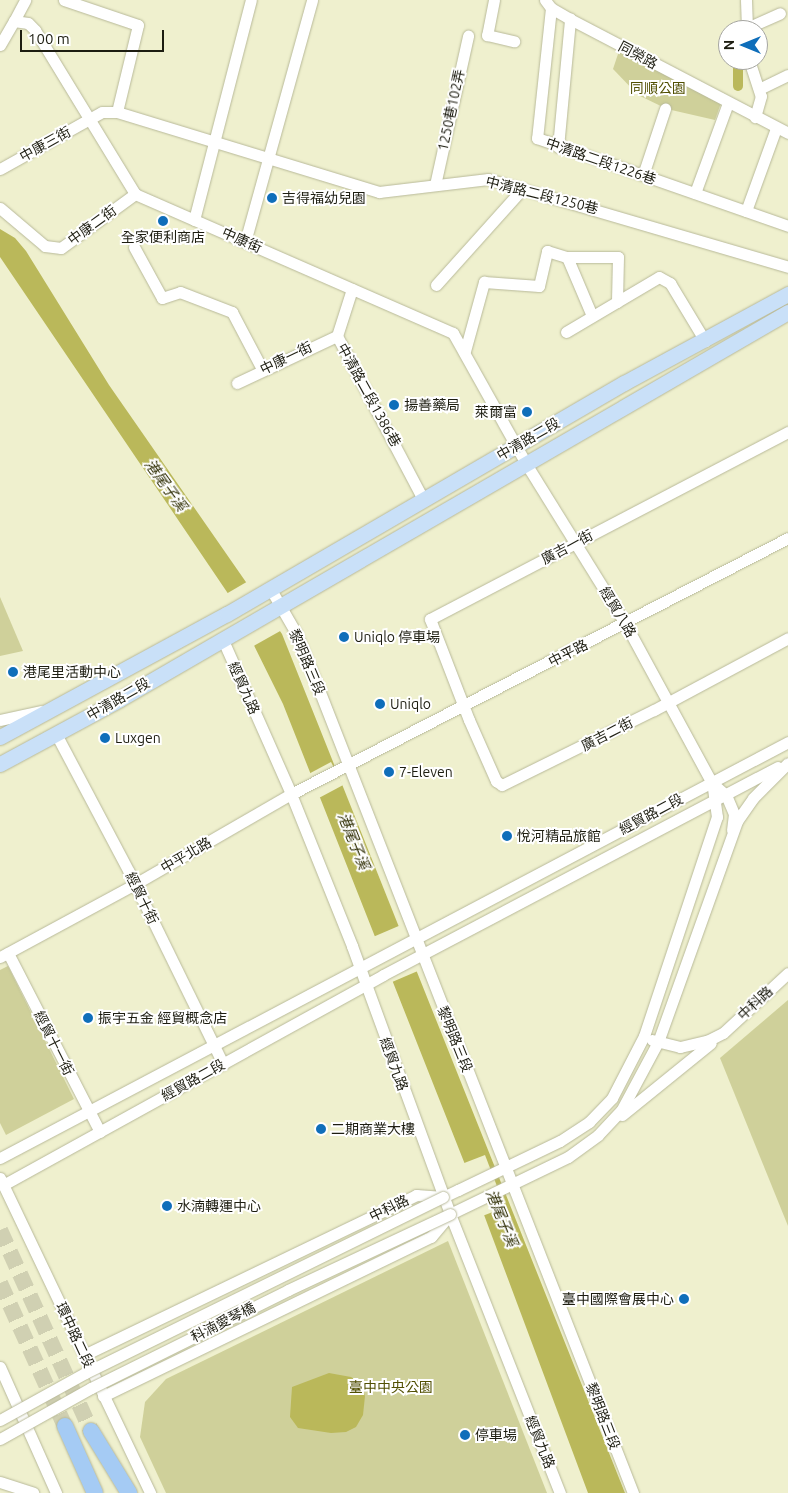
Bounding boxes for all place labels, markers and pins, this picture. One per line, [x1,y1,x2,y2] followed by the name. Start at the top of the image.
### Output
[282,190,366,206] place label: 吉得福幼兒園
[266,192,278,204] marker: 吉得福幼兒園
[157,215,169,227] marker: 全家便利商店
[121,229,205,245] place label: 全家便利商店
[404,397,460,413] place label: 揚善藥局
[388,399,400,411] marker: 揚善藥局
[475,404,517,420] place label: 萊爾富
[521,406,533,418] marker: 萊爾富
[354,629,440,645] place label: Uniqlo 停車場
[338,631,350,643] marker: Uniqlo 停車場
[23,664,121,680] place label: 港尾里活動中心
[7,666,19,678] marker: 港尾里活動中心
[390,696,431,712] place label: Uniqlo
[374,698,386,710] marker: Uniqlo
[115,730,161,746] place label: Luxgen
[99,732,111,744] marker: Luxgen
[399,764,453,780] place label: 7-Eleven
[383,766,395,778] marker: 7-Eleven
[517,828,601,844] place label: 悅河精品旅館
[501,830,513,842] marker: 悅河精品旅館
[98,1010,227,1026] place label: 振宇五金 經貿概念店
[82,1012,94,1024] marker: 振宇五金 經貿概念店
[331,1121,415,1137] place label: 二期商業大樓
[315,1123,327,1135] marker: 二期商業大樓
[177,1198,261,1214] place label: 水湳轉運中心
[161,1200,173,1212] marker: 水湳轉運中心
[562,1291,674,1307] place label: 臺中國際會展中心
[678,1293,690,1305] marker: 臺中國際會展中心
[475,1427,517,1443] place label: 停車場
[459,1429,471,1441] marker: 停車場

